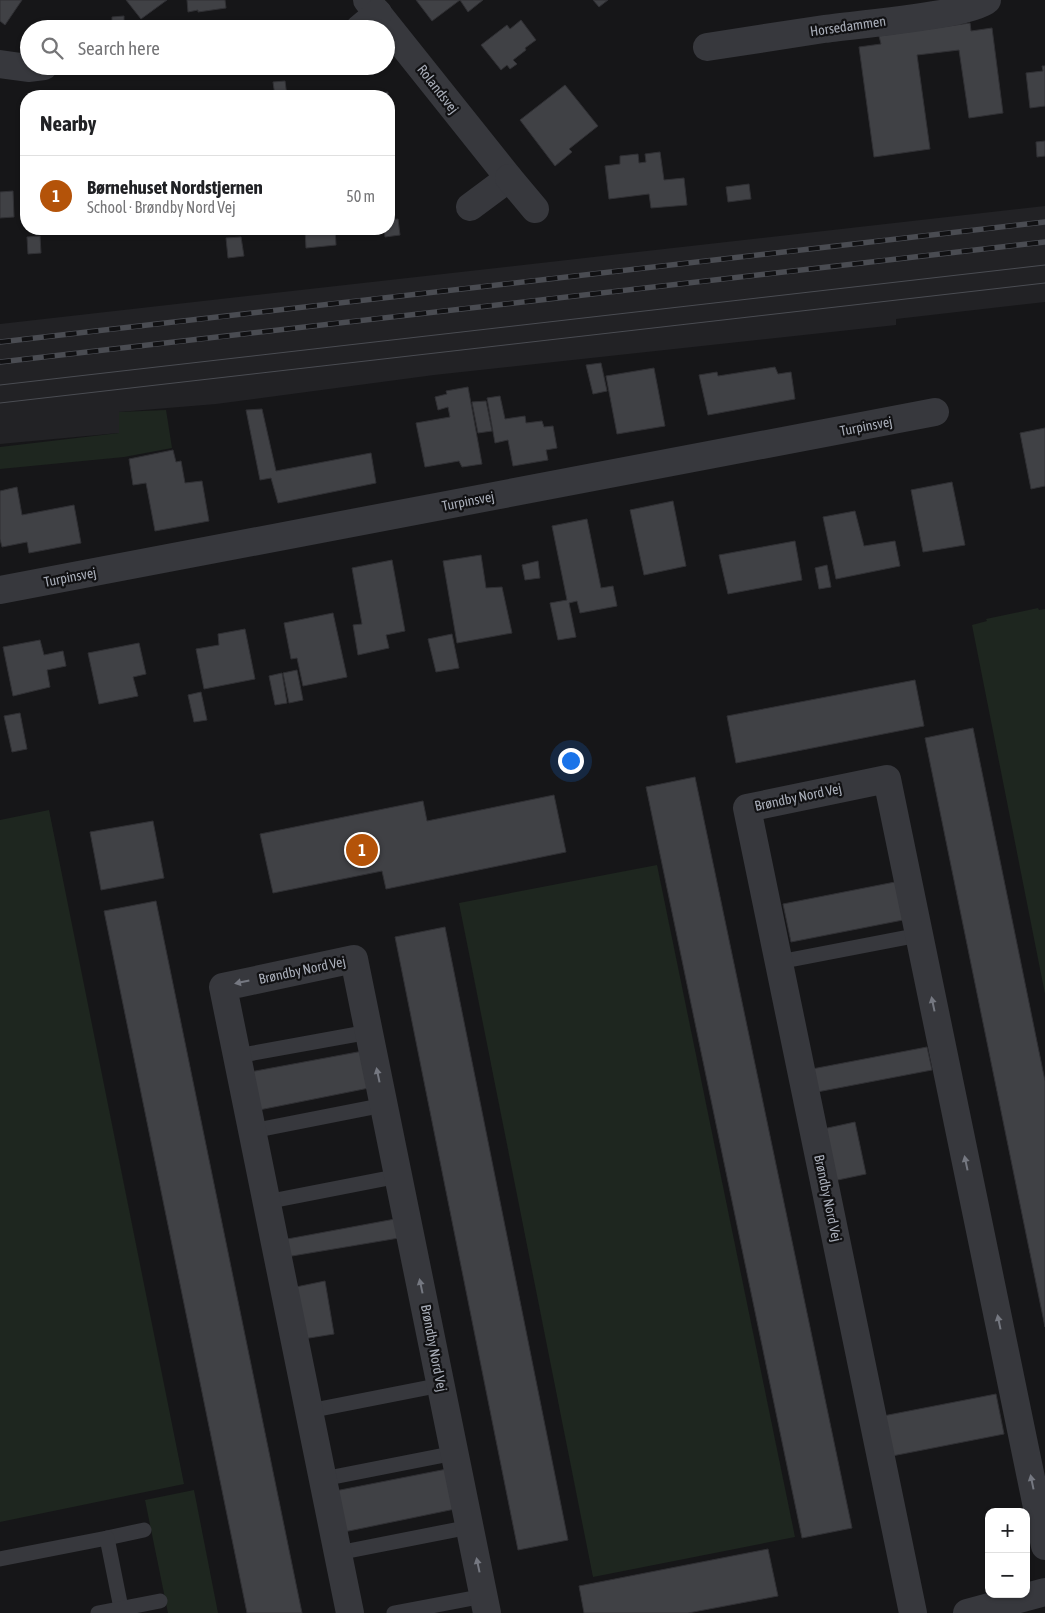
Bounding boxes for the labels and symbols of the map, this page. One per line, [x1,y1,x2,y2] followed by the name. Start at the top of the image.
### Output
[809,13,887,39] street label: Horsedammen
[414,61,462,117] street label: Rolandsvej
[838,413,894,439] street label: Turpinsvej
[440,488,496,514] street label: Turpinsvej
[42,564,98,590] street label: Turpinsvej
[558,748,584,774] your location
[753,780,843,814] street label: Brøndby Nord Vej
[346,831,378,869] pin: 1
[257,953,347,987] street label: Brøndby Nord Vej
[234,979,250,987] one-way arrow
[929,997,937,1012] one-way arrow
[374,1068,382,1083] one-way arrow
[811,1153,845,1243] street label: Brøndby Nord Vej
[962,1156,970,1171] one-way arrow
[417,1278,425,1294] one-way arrow
[418,1303,450,1393] street label: Brøndby Nord Vej
[995,1315,1003,1330] one-way arrow
[1027,1473,1035,1489] one-way arrow
[474,1558,482,1573] one-way arrow

